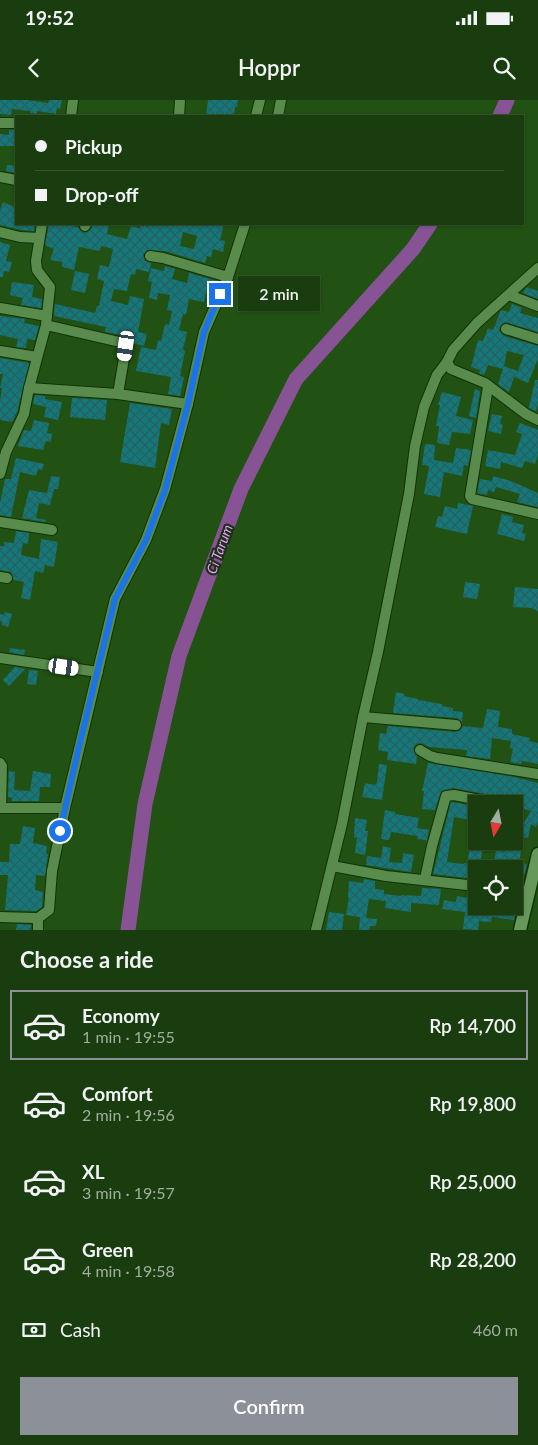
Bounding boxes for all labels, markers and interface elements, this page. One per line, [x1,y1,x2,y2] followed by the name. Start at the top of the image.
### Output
[25,6,74,29] text: 19:52
[20,54,48,82] icon: back
[238,54,300,81] text: Hoppr
[490,54,518,82] icon: search
[65,135,122,158] text: Pickup
[65,183,139,206] text: Drop-off
[238,276,320,312] callout: 2 min
[209,283,231,305] route end
[259,284,299,303] text: 2 min
[116,330,135,362] car
[202,522,236,576] water label: Ci Tarum
[48,657,79,677] car
[468,795,522,850] north arrow
[468,795,523,915] map controls
[49,820,71,842] route start
[468,860,523,915] button: locate
[20,946,154,973] text: Choose a ride
[22,1003,67,1048] icon: car
[82,1004,160,1027] text: Economy
[429,1014,516,1037] text: Rp 14,700
[82,1027,175,1046] text: 1 min · 19:55
[22,1081,67,1126] icon: car
[82,1082,153,1105] text: Comfort
[429,1092,516,1115] text: Rp 19,800
[82,1105,175,1124] text: 2 min · 19:56
[22,1159,67,1204] icon: car
[82,1160,105,1183] text: XL
[429,1170,516,1193] text: Rp 25,000
[82,1183,175,1202] text: 3 min · 19:57
[22,1237,67,1282] icon: car
[82,1238,133,1261] text: Green
[429,1248,516,1271] text: Rp 28,200
[82,1261,175,1280] text: 4 min · 19:58
[20,1316,48,1344] icon: cash
[60,1318,101,1341] text: Cash
[473,1320,518,1339] text: 460 m
[20,1377,518,1435] button: Confirm

